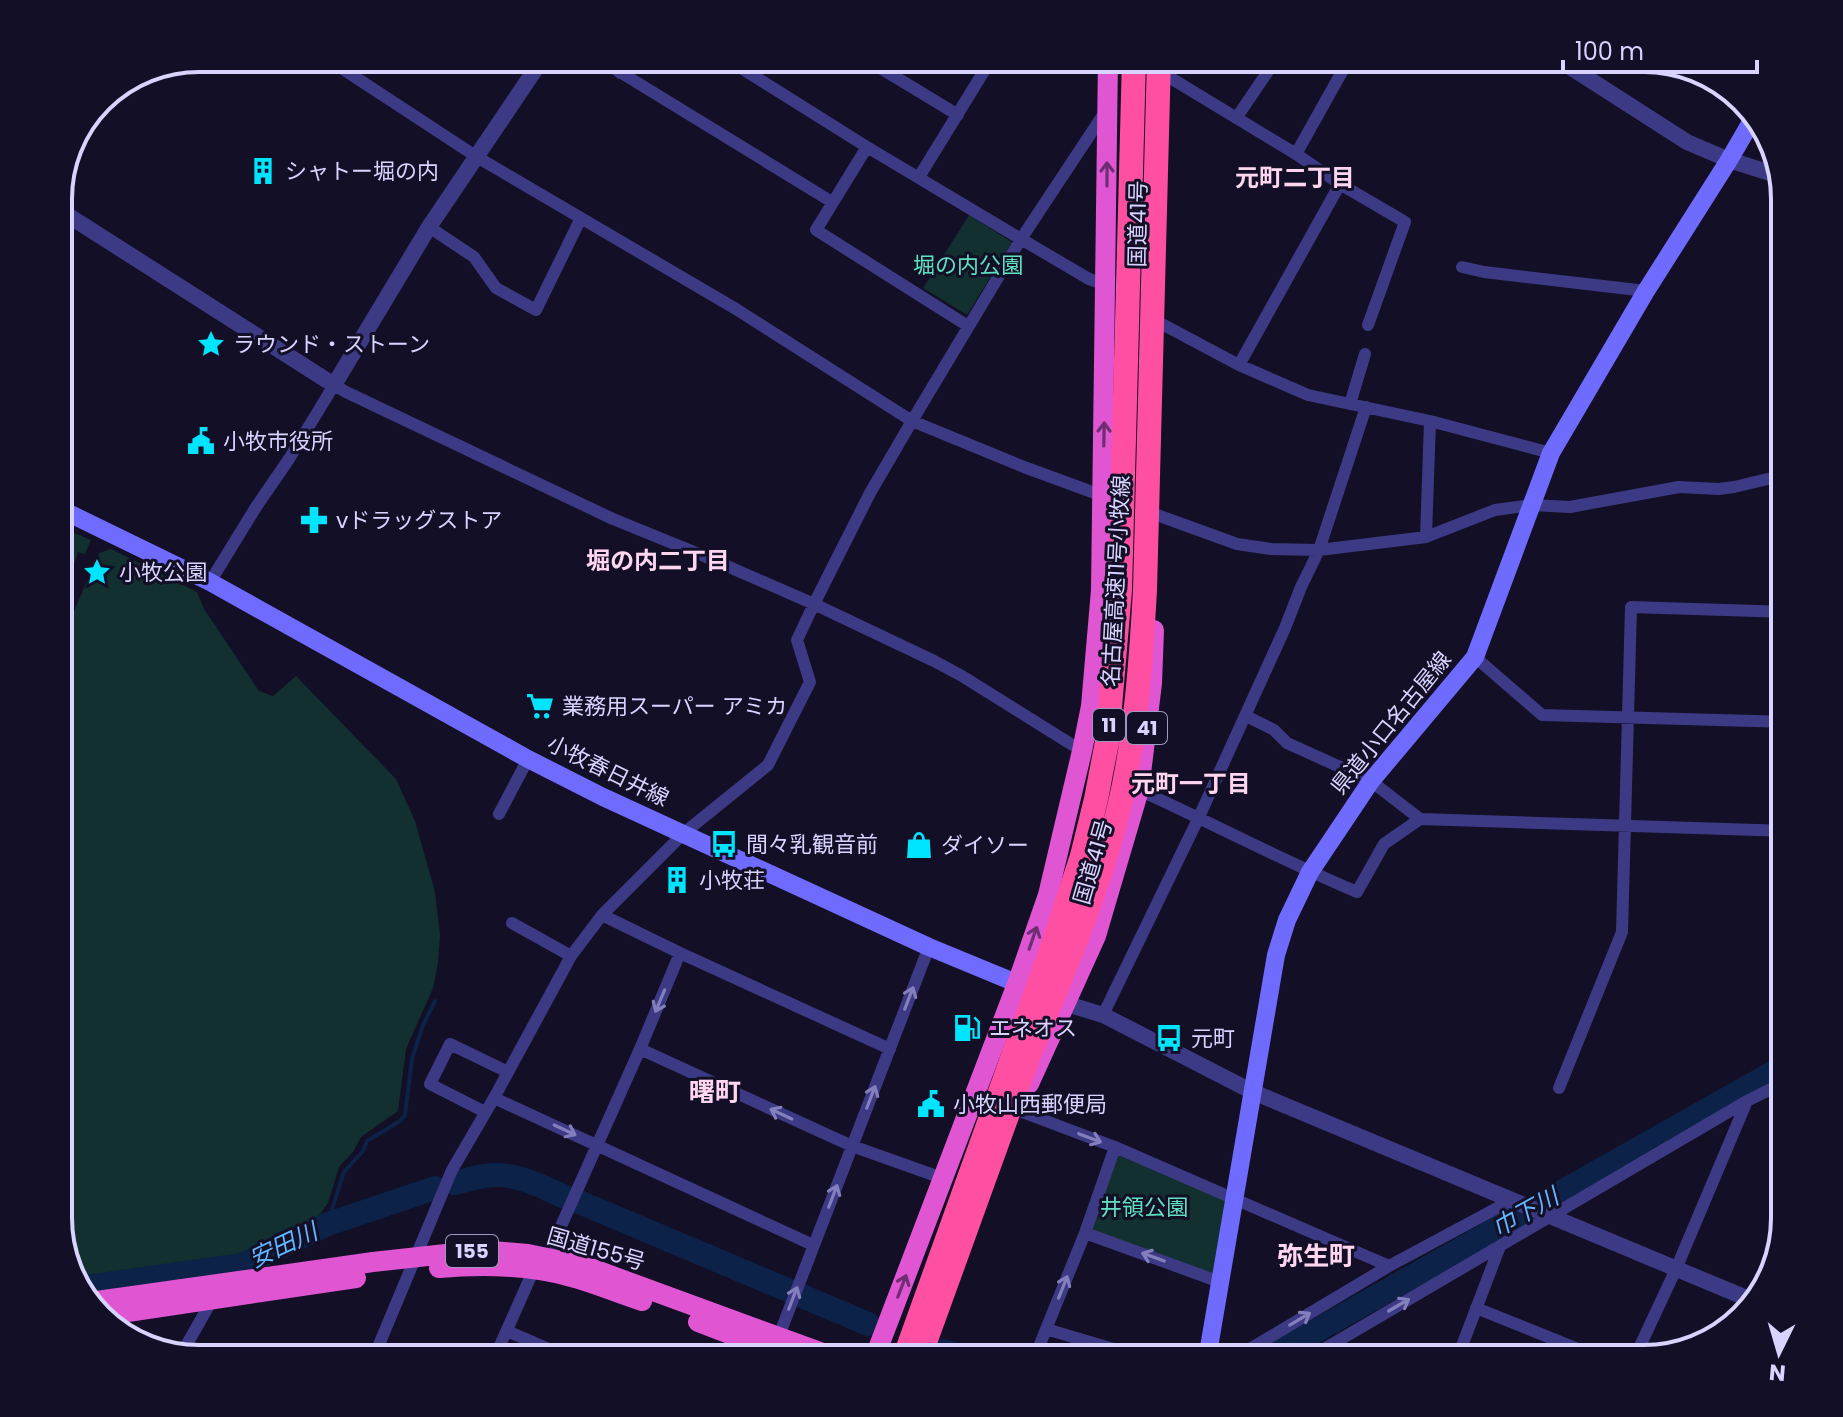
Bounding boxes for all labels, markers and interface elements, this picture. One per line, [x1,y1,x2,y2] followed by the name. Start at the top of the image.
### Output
[1563,24,1757,74] scale bar
[1575,35,1644,68] text: 100 m
[248,156,278,186] building icon: シャトー堀の内
[285,156,439,187] place label: シャトー堀の内
[1099,161,1114,188] one-way arrow
[1235,161,1355,194] district label: 元町二丁目
[1122,180,1154,268] street label: 国道41号
[913,250,1023,281] park label: 堀の内公園
[196,329,226,359] place icon: ラウンド・ストーン
[233,329,430,360] place label: ラウンド・ストーン
[1096,421,1111,448] one-way arrow
[186,426,216,456] public building icon: 小牧市役所
[223,426,333,457] place label: 小牧市役所
[1095,474,1137,688] street label: 名古屋高速11号小牧線
[299,505,329,535] pharmacy icon: vドラッグストア
[336,505,502,536] place label: vドラッグストア
[586,544,730,577] district label: 堀の内二丁目
[82,557,112,587] place icon: 小牧公園
[119,557,207,588] place label: 小牧公園
[1324,645,1458,801] street label: 県道小口名古屋線
[525,691,555,721] supermarket icon: 業務用スーパー アミカ
[562,691,787,722] place label: 業務用スーパー アミカ
[1093,709,1125,741] road number: 11
[1127,712,1167,744] road number: 41
[542,728,674,814] street label: 小牧春日井線
[1131,767,1251,800] district label: 元町一丁目
[1066,816,1120,908] street label: 国道41号
[709,829,739,859] bus stop icon: 間々乳観音前
[746,829,878,860] place label: 間々乳観音前
[904,830,934,860] shop icon: ダイソー
[941,830,1029,861] place label: ダイソー
[662,865,692,895] building icon: 小牧荘
[699,865,765,896] place label: 小牧荘
[1027,926,1041,951] one-way arrow
[903,986,917,1011] one-way arrow
[651,988,666,1013] one-way arrow
[952,1013,982,1043] fuel station icon: エネオス
[989,1013,1077,1044] place label: エネオス
[1154,1023,1184,1053] bus stop icon: 元町
[1191,1023,1235,1054] place label: 元町
[689,1074,741,1110] district label: 曙町
[865,1086,879,1110] one-way arrow
[916,1089,946,1119] public building icon: 小牧山西郵便局
[953,1089,1107,1120] place label: 小牧山西郵便局
[769,1105,794,1120] one-way arrow
[552,1123,576,1138] one-way arrow
[1077,1131,1102,1146] one-way arrow
[1486,1179,1567,1244] water label: 巾下川
[826,1184,841,1209] one-way arrow
[1100,1192,1188,1223] park label: 井領公園
[243,1214,325,1275] water label: 安田川
[543,1220,649,1278] street label: 国道155号
[446,1235,498,1267] road number: 155
[1277,1238,1355,1274] district label: 弥生町
[1140,1249,1165,1264] one-way arrow
[896,1274,910,1299] one-way arrow
[1057,1275,1071,1300] one-way arrow
[787,1286,801,1311] one-way arrow
[1387,1297,1410,1313] one-way arrow
[1288,1311,1311,1327] one-way arrow
[1739,1313,1819,1393] north arrow
[1768,1356,1787,1389] text: N

